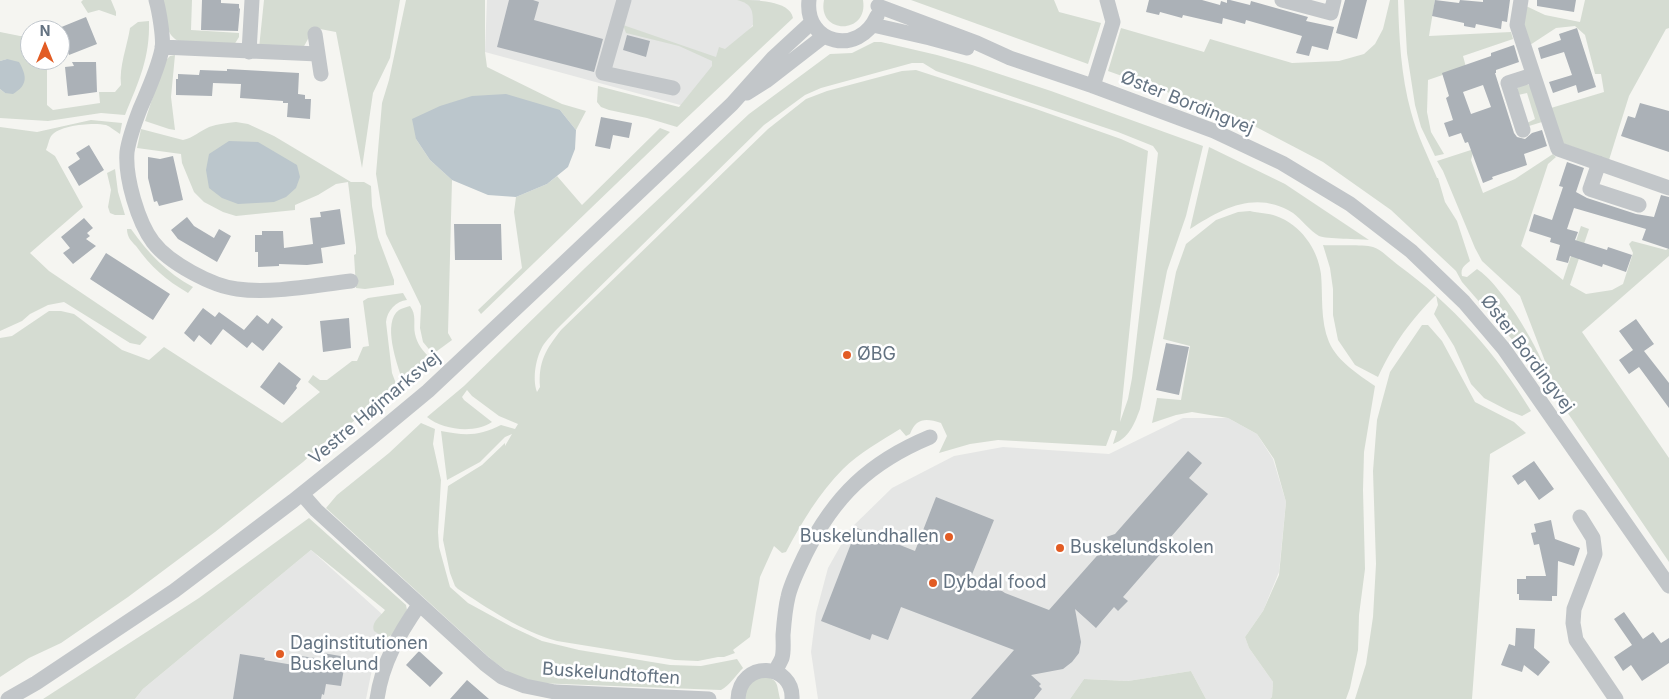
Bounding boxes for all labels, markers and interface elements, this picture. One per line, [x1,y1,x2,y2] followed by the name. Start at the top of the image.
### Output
[20,20,70,70] north arrow
[40,22,50,39] text: N
[1117,66,1257,140] street label: Øster Bordingvej
[1476,291,1578,417] street label: Øster Bordingvej
[857,344,896,366] place label: ØBG
[305,347,445,469] street label: Vestre Højmarksvej
[841,349,853,361] marker: ØBG
[800,526,939,548] place label: Buskelundhallen
[943,531,955,543] marker: Buskelundhallen
[1070,537,1214,559] place label: Buskelundskolen
[1054,542,1066,554] marker: Buskelundskolen
[943,572,1047,594] place label: Dybdal food
[927,577,939,589] marker: Dybdal food
[290,633,428,676] place label: Daginstitutionen Buskelund
[274,648,286,660] marker: Daginstitutionen Buskelund
[541,658,681,690] street label: Buskelundtoften

